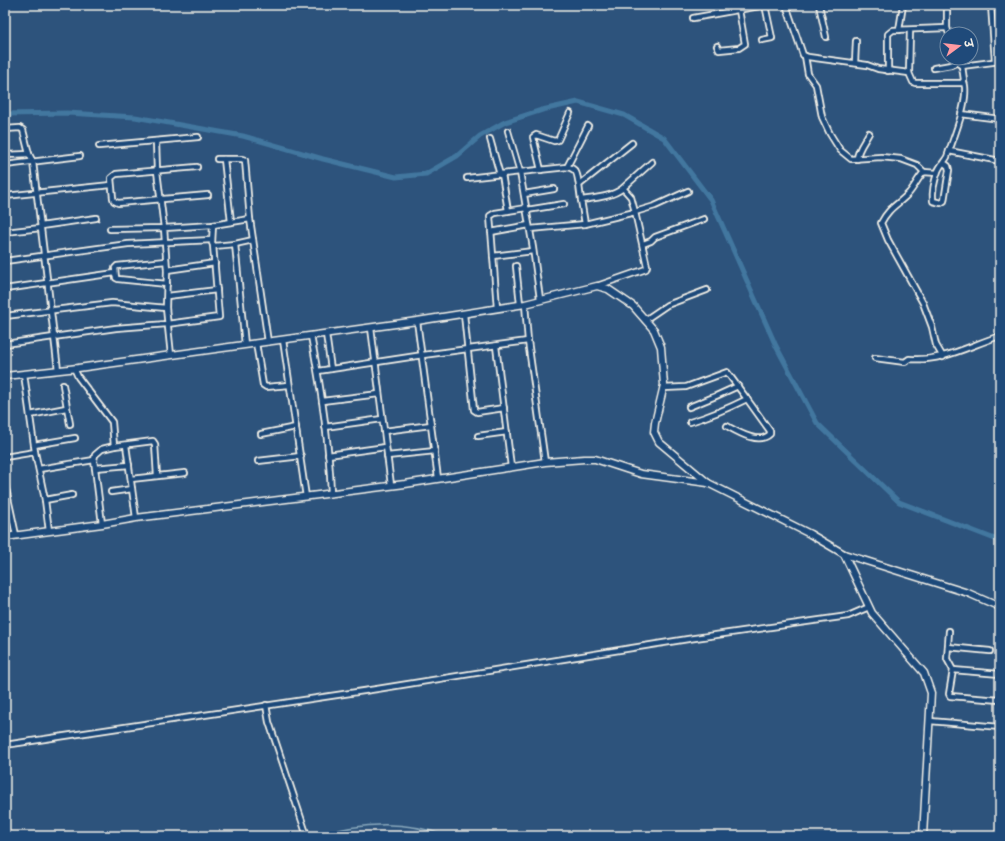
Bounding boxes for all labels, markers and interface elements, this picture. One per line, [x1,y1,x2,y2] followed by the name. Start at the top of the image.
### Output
[939,26,979,66] north arrow
[961,37,976,50] text: उ

